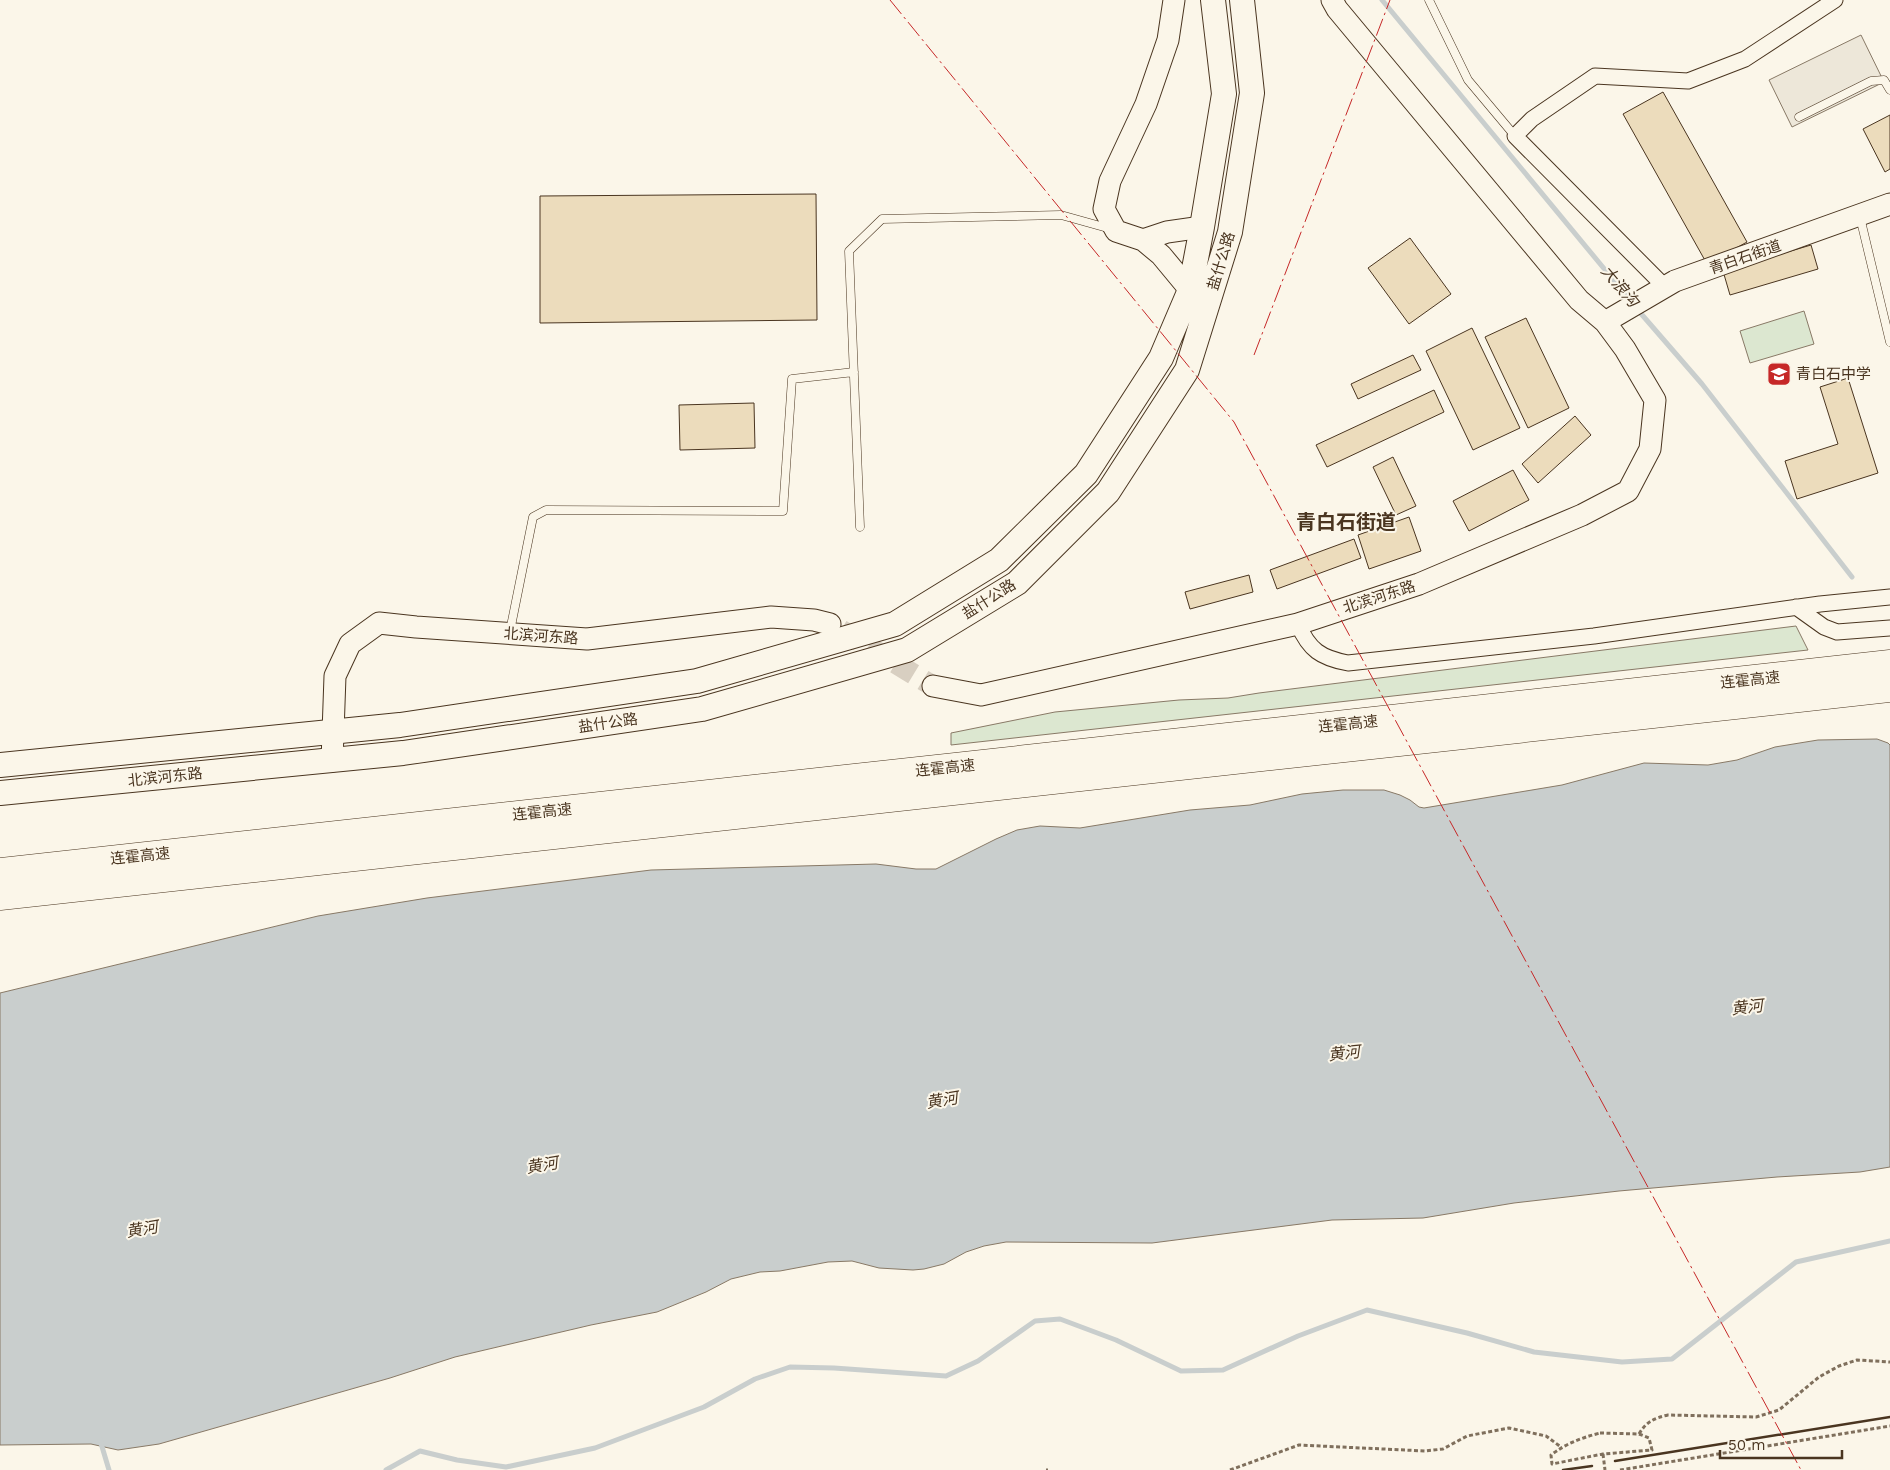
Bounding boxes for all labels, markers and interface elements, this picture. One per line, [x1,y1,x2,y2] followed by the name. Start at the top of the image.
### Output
[1204,230,1238,292] street label: 盐什公路
[1707,236,1783,278] street label: 青白石街道
[1597,262,1644,312] water label: 大浪沟
[1766,361,1792,387] school or university icon: 青白石中学
[1796,365,1871,383] place label: 青白石中学
[1296,510,1396,534] district label: 青白石街道
[959,575,1019,623] street label: 盐什公路
[1341,577,1417,617] street label: 北滨河东路
[503,624,579,648] street label: 北滨河东路
[1719,668,1781,692] street label: 连霍高速
[577,710,639,736] street label: 盐什公路
[1317,712,1379,736] street label: 连霍高速
[914,756,976,780] street label: 连霍高速
[127,764,203,790] street label: 北滨河东路
[511,800,573,824] street label: 连霍高速
[109,844,171,868] street label: 连霍高速
[1730,996,1767,1018] water label: 黄河
[1327,1042,1364,1064] water label: 黄河
[925,1088,962,1112] water label: 黄河
[525,1153,562,1177] water label: 黄河
[125,1217,162,1241] water label: 黄河
[1720,1428,1842,1460] scale bar
[1728,1436,1765,1454] text: 50 m

